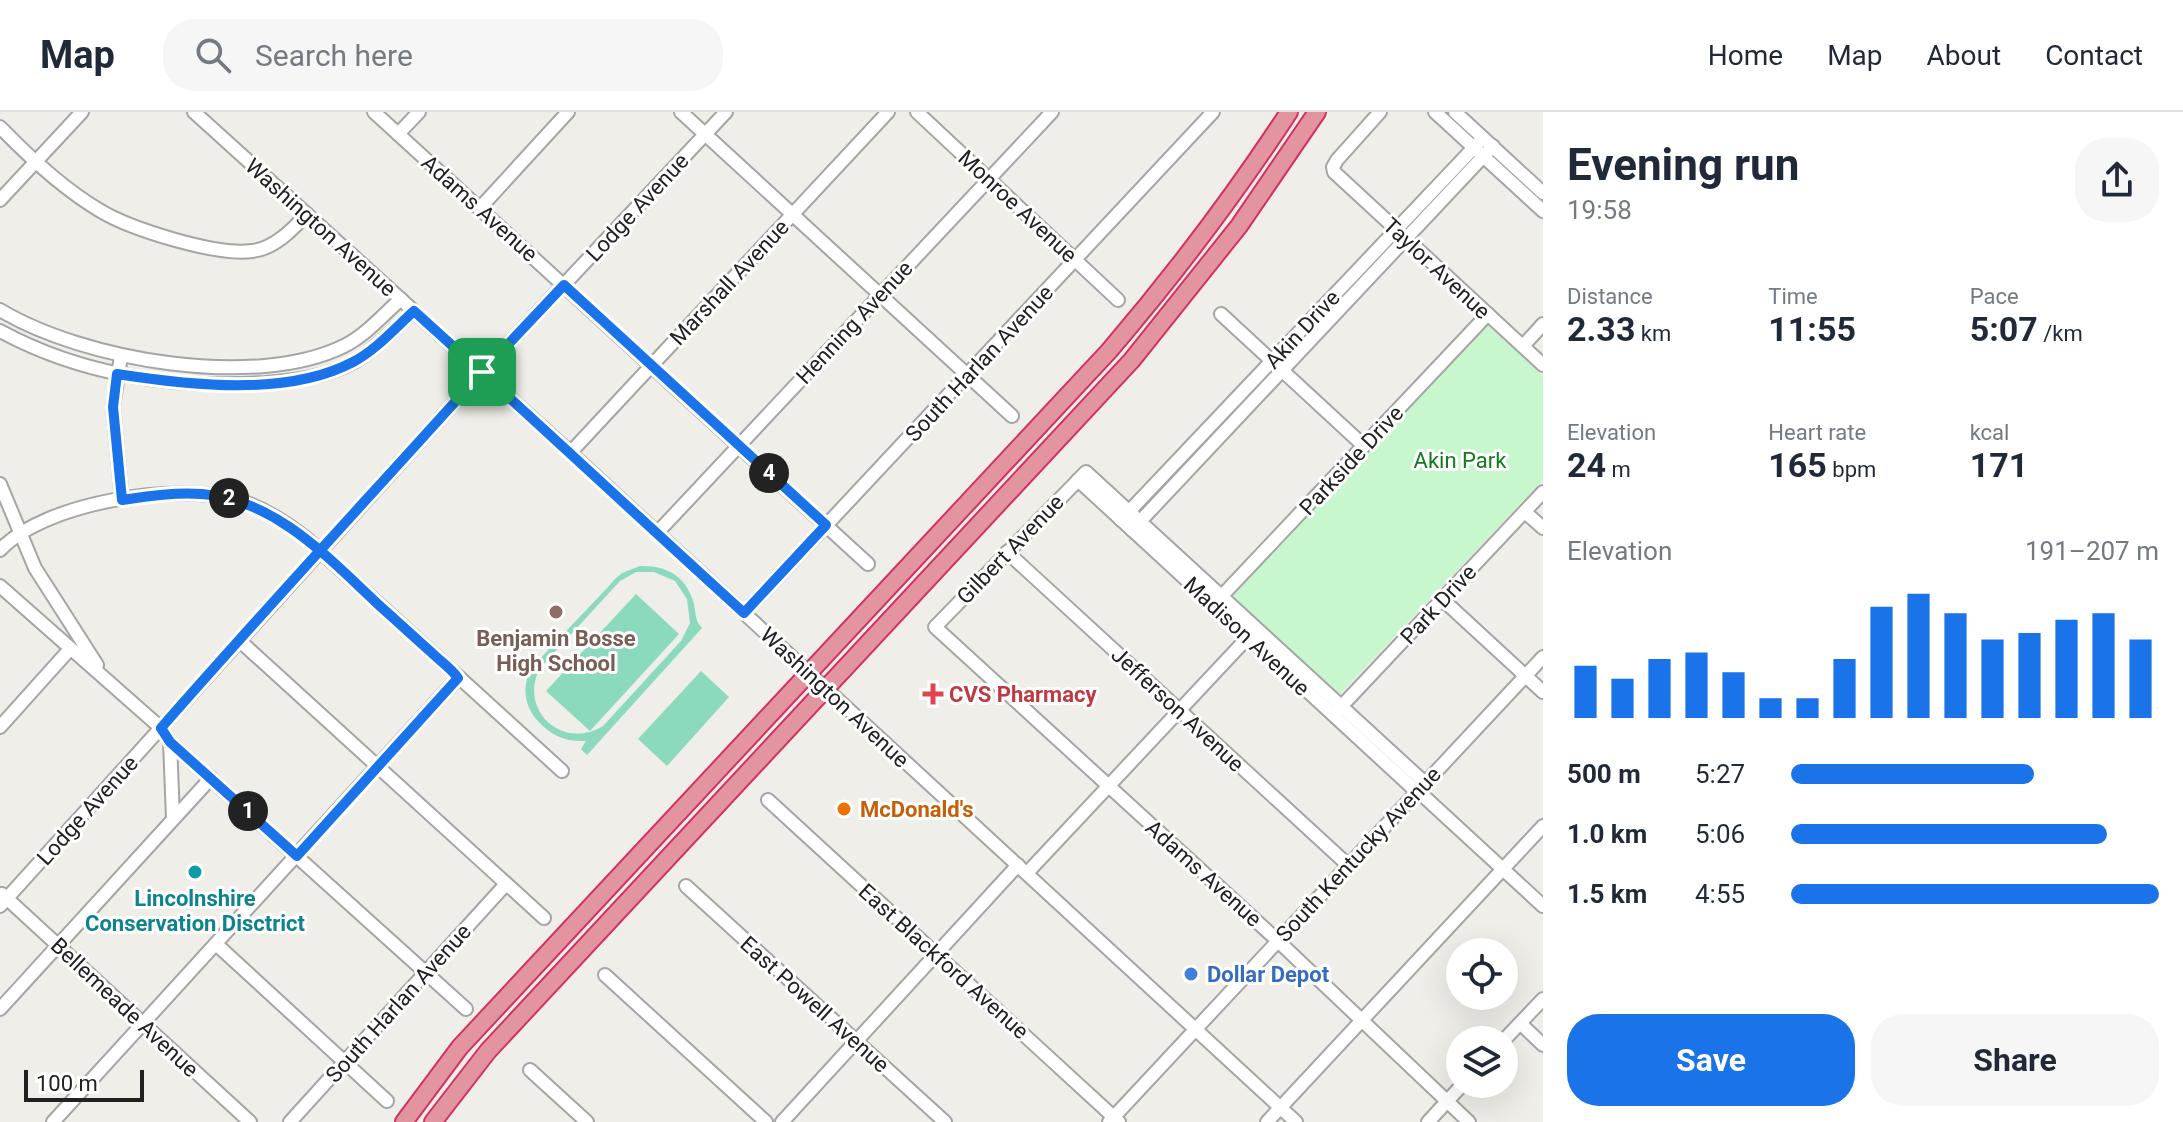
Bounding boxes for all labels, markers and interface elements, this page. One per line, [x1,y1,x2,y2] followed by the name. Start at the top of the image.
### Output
[163,19,723,91] search box
[40,33,115,77] text: Map
[191,33,235,77] icon: search
[255,38,413,73] text: Search here
[1708,39,1783,72] text: Home
[1827,39,1883,72] text: Map
[1927,39,2001,72] text: About
[2045,39,2143,72] text: Contact
[2075,138,2159,222] button: share
[1567,139,1799,191] text: Evening run
[953,145,1082,268] street label: Monroe Avenue
[581,148,694,266] street label: Lodge Avenue
[417,150,543,267] street label: Adams Avenue
[240,153,401,301] street label: Washington Avenue
[1567,195,1632,225] text: 19:58
[1378,213,1495,324] street label: Taylor Avenue
[665,215,794,350] street label: Marshall Avenue
[791,256,918,389] street label: Henning Avenue
[900,280,1058,447] street label: South Harlan Avenue
[1567,284,1653,309] text: Distance
[1768,284,1818,309] text: Time
[1970,284,2019,309] text: Pace
[1260,285,1345,374] street label: Akin Drive
[1567,309,1635,349] text: 2.33
[1768,309,1856,349] text: 11:55
[1970,309,2038,349] text: 5:07
[1635,321,1671,346] text: km
[2038,321,2083,346] text: /km
[448,338,516,406] pin
[460,350,504,394] icon: arrive
[1294,401,1408,520] street label: Parkside Drive
[1567,420,1656,445] text: Elevation
[1768,420,1866,445] text: Heart rate
[1970,420,2009,445] text: kcal
[1567,445,1606,485] text: 24
[1768,445,1827,485] text: 165
[1970,445,2028,485] text: 171
[1414,448,1507,473] park label: Akin Park
[749,453,789,493] pin: 4
[1606,457,1631,482] text: m
[1827,457,1876,482] text: bpm
[763,460,775,485] text: 4
[209,478,249,518] pin: 2
[223,485,235,510] text: 2
[952,489,1069,609] street label: Gilbert Avenue
[1567,536,1672,566] text: Elevation
[2025,536,2159,566] text: 191–207 m
[1395,560,1481,649] street label: Park Drive
[1179,572,1315,701] street label: Madison Avenue
[547,603,565,621] marker: Benjamin Bosse High School
[755,622,914,773] street label: Washington Avenue
[476,626,636,676] place label: Benjamin Bosse High School
[1106,642,1249,777] street label: Jefferson Avenue
[949,682,1097,707] place label: CVS Pharmacy
[924,685,942,703] marker: CVS Pharmacy
[32,751,143,870] street label: Lodge Avenue
[1567,759,1641,789] text: 500 m
[1695,759,1745,789] text: 5:27
[1271,762,1446,947] street label: South Kentucky Avenue
[228,791,268,831] pin: 1
[860,797,974,822] place label: McDonald's
[242,798,254,823] text: 1
[835,800,853,818] marker: McDonald's
[1141,815,1267,932] street label: Adams Avenue
[1567,819,1647,849] text: 1.0 km
[1695,819,1745,849] text: 5:06
[186,863,204,881] marker: Lincolnshire Conservation Disctrict
[854,879,1034,1044] street label: East Blackford Avenue
[1567,879,1647,909] text: 1.5 km
[1695,879,1745,909] text: 4:55
[85,886,306,936] place label: Lincolnshire Conservation Disctrict
[321,919,476,1088] street label: South Harlan Avenue
[735,931,894,1078] street label: East Powell Avenue
[46,933,203,1082] street label: Bellemeade Avenue
[1446,938,1518,1098] map controls
[1446,938,1518,1010] button: locate
[1207,962,1330,987] place label: Dollar Depot
[1182,965,1200,983] marker: Dollar Depot
[1567,1014,1855,1106] button: Save
[1871,1014,2159,1106] button: Share
[1446,1026,1518,1098] button: layers
[24,1066,144,1102] scale bar
[36,1071,98,1096] text: 100 m

